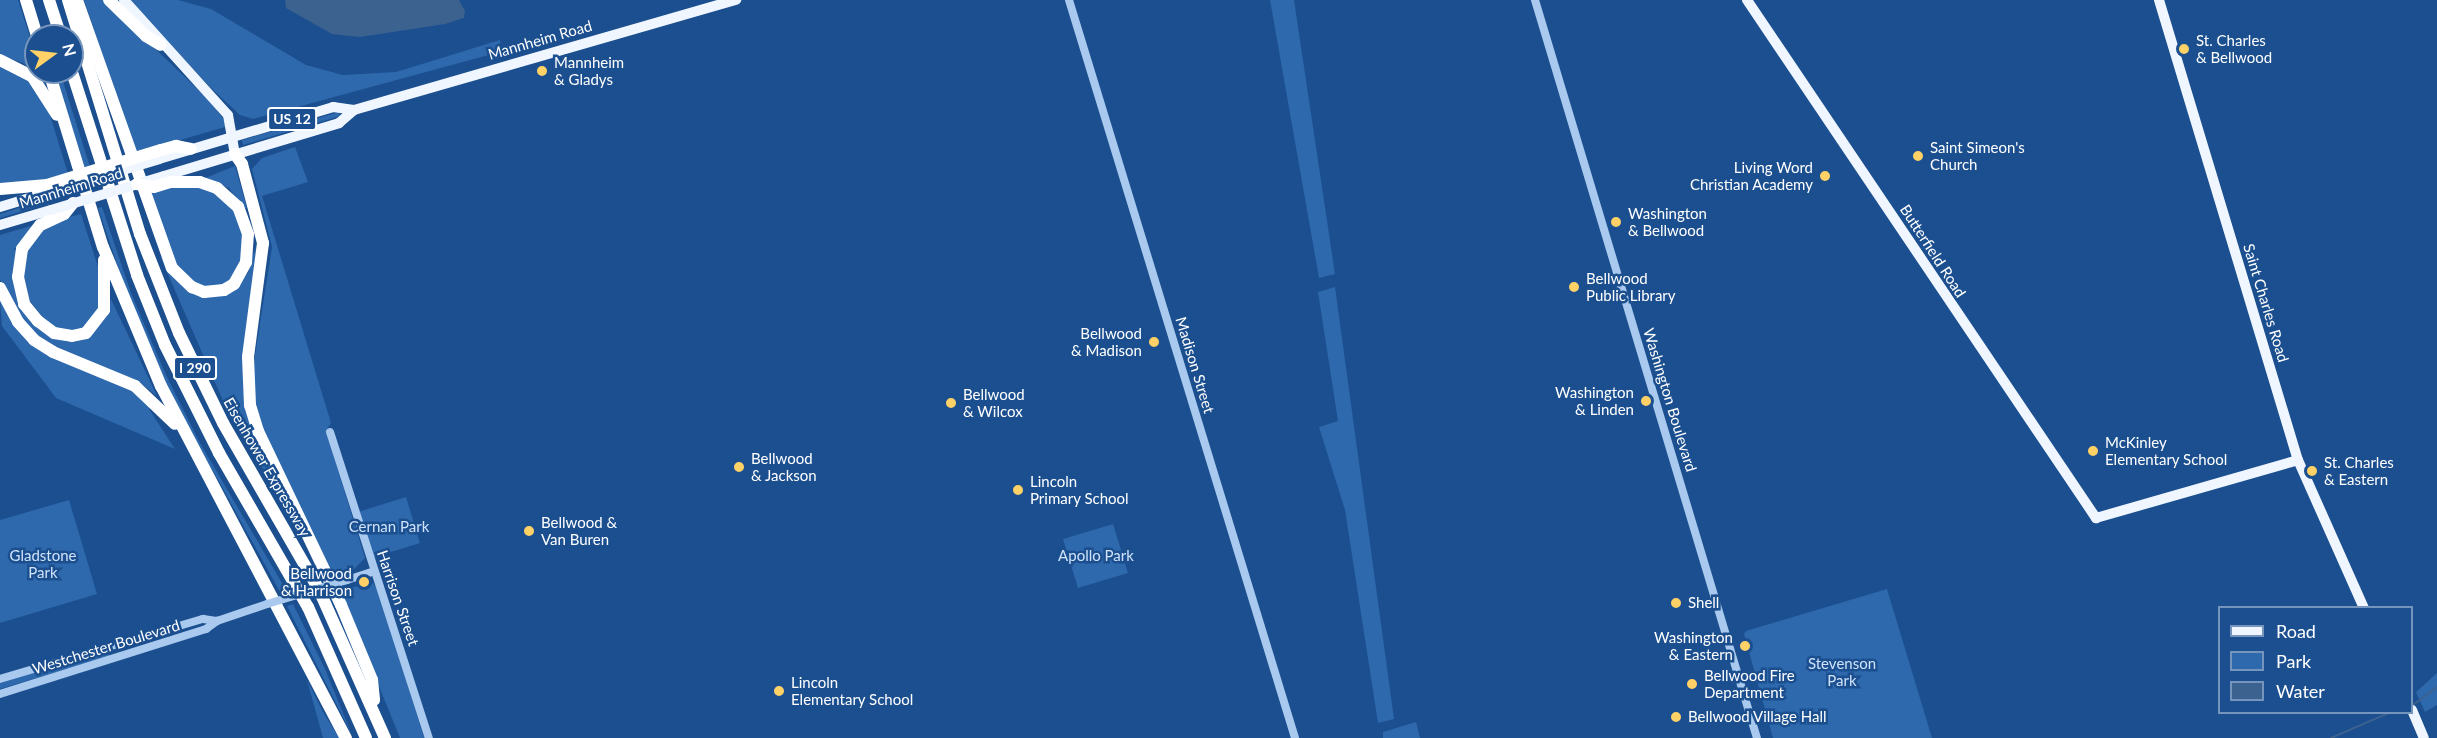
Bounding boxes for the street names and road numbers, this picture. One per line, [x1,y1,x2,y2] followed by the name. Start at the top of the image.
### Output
[486,17,594,63] street label: Mannheim Road
[266,108,318,130] road number: US 12
[17,164,125,212] street label: Mannheim Road
[1896,201,1970,301] street label: Butterfield Road
[2239,242,2293,364] street label: Saint Charles Road
[1172,315,1218,415] street label: Madison Street
[1640,326,1700,474] street label: Washington Boulevard
[172,357,218,379] road number: I 290
[220,394,314,540] street label: Eisenhower Expressway
[373,548,423,648] street label: Harrison Street
[30,616,182,678] street label: Westchester Boulevard

